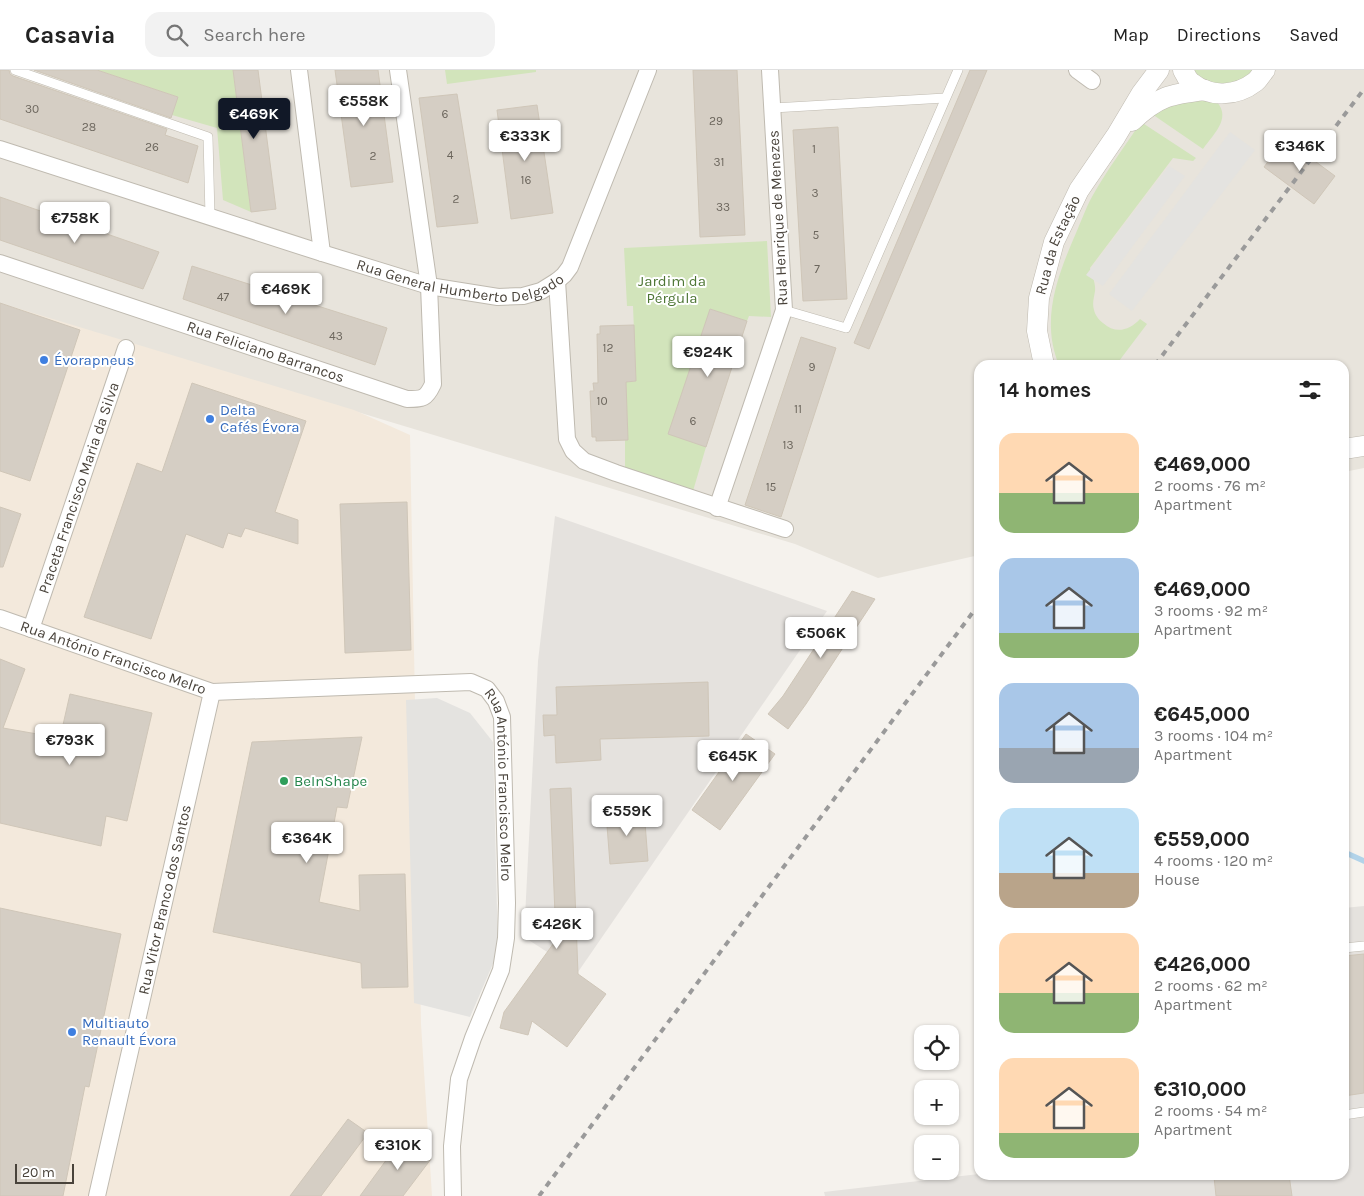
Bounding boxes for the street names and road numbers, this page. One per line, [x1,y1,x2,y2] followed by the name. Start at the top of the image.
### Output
[764,130,792,306] street label: Rua Henrique de Menezes
[1031,192,1084,297] street label: Rua da Estação
[354,255,568,306] street label: Rua General Humberto Delgado
[185,317,347,386] street label: Rua Feliciano Barrancos
[35,380,123,596] street label: Praceta Francisco Maria da Silva
[18,617,209,698] street label: Rua António Francisco Melro
[480,684,515,882] street label: Rua António Francisco Melro
[134,803,195,996] street label: Rua Vitor Branco dos Santos

